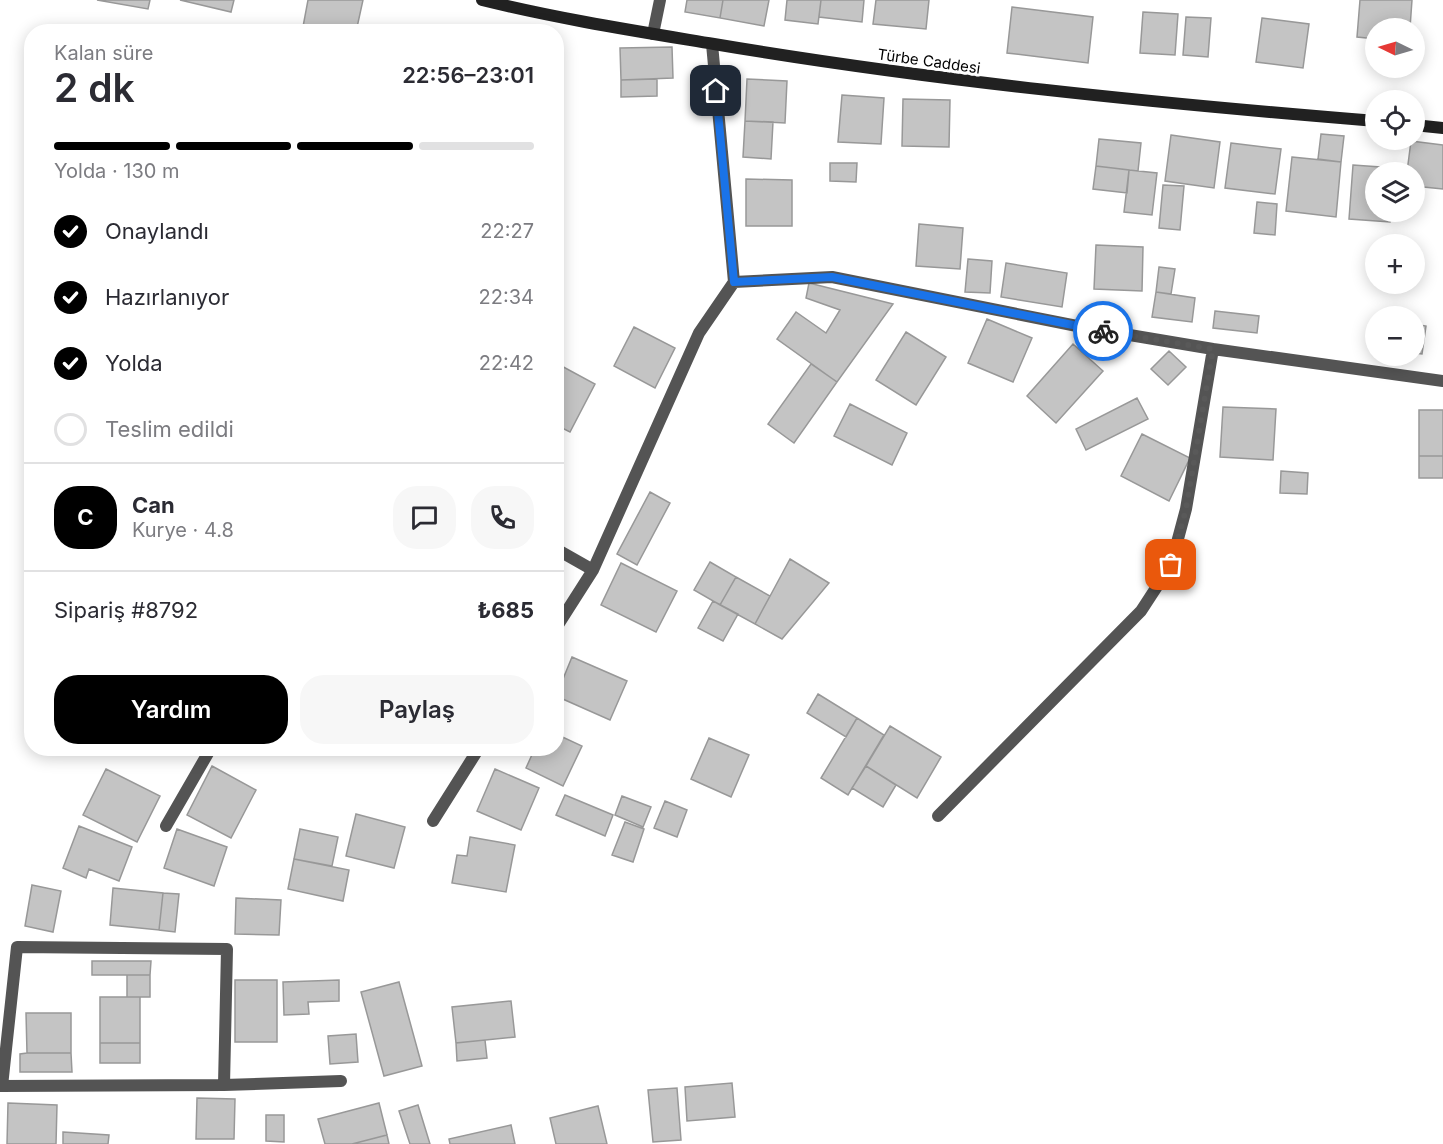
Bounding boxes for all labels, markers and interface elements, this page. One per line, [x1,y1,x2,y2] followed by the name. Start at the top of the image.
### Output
[1365,18,1425,78] north arrow
[1365,18,1425,366] map controls
[54,41,153,65] text: Kalan süre
[876,44,982,78] street label: Türbe Caddesi
[402,62,534,88] text: 22:56–23:01
[54,64,135,111] text: 2 dk
[690,65,741,116] pin
[699,74,732,107] icon: home
[1365,90,1425,150] button: locate
[54,159,180,183] text: Yolda · 130 m
[1365,162,1425,222] button: layers
[54,215,87,248] icon: check
[105,218,209,244] text: Onaylandı
[480,219,534,243] text: 22:27
[1365,234,1425,294] button: +
[54,281,87,314] icon: check
[105,284,229,310] text: Hazırlanıyor
[479,285,534,309] text: 22:34
[1073,301,1133,361] courier
[1365,306,1425,366] button: −
[1087,315,1120,348] icon: bike
[54,347,87,380] icon: check
[105,350,163,376] text: Yolda
[479,351,534,375] text: 22:42
[105,416,234,442] text: Teslim edildi
[393,486,456,549] button: chat
[471,486,534,549] button: phone
[132,492,175,518] text: Can
[77,504,94,530] text: C
[132,518,234,542] text: Kurye · 4.8
[1145,539,1196,590] pin
[1154,548,1187,581] icon: bag
[54,597,198,623] text: Sipariş #8792
[477,597,534,623] text: ₺685
[54,675,288,744] button: Yardım
[300,675,534,744] button: Paylaş

